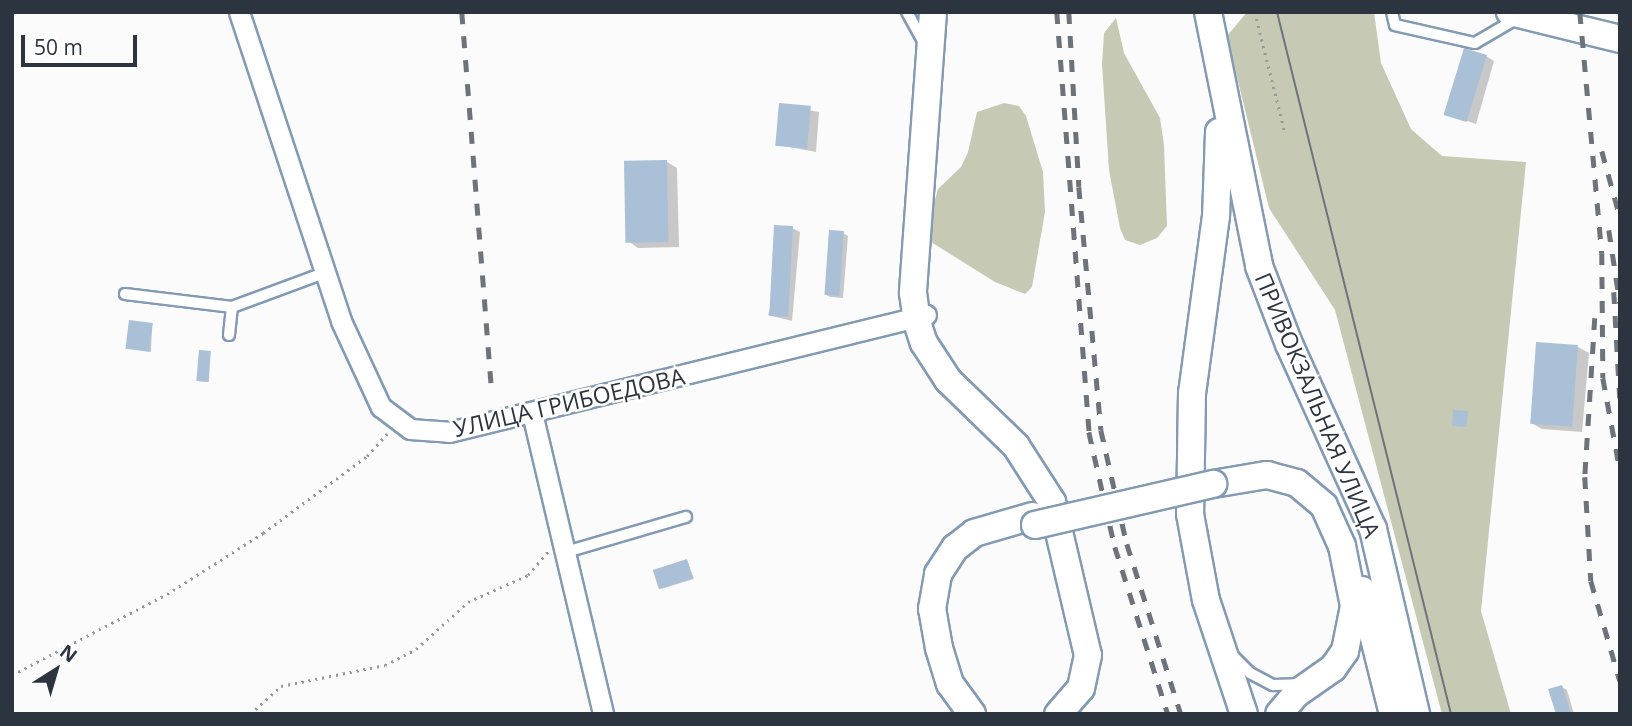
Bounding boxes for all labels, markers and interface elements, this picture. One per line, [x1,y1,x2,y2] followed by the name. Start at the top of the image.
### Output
[24,21,140,65] scale bar
[34,33,83,61] text: 50 m
[1250,268,1386,542] street label: ПРИВОКЗАЛЬНАЯ УЛИЦА
[451,362,687,442] street label: УЛИЦА ГРИБОЕДОВА
[21,635,91,705] north arrow
[55,638,83,668] text: N

